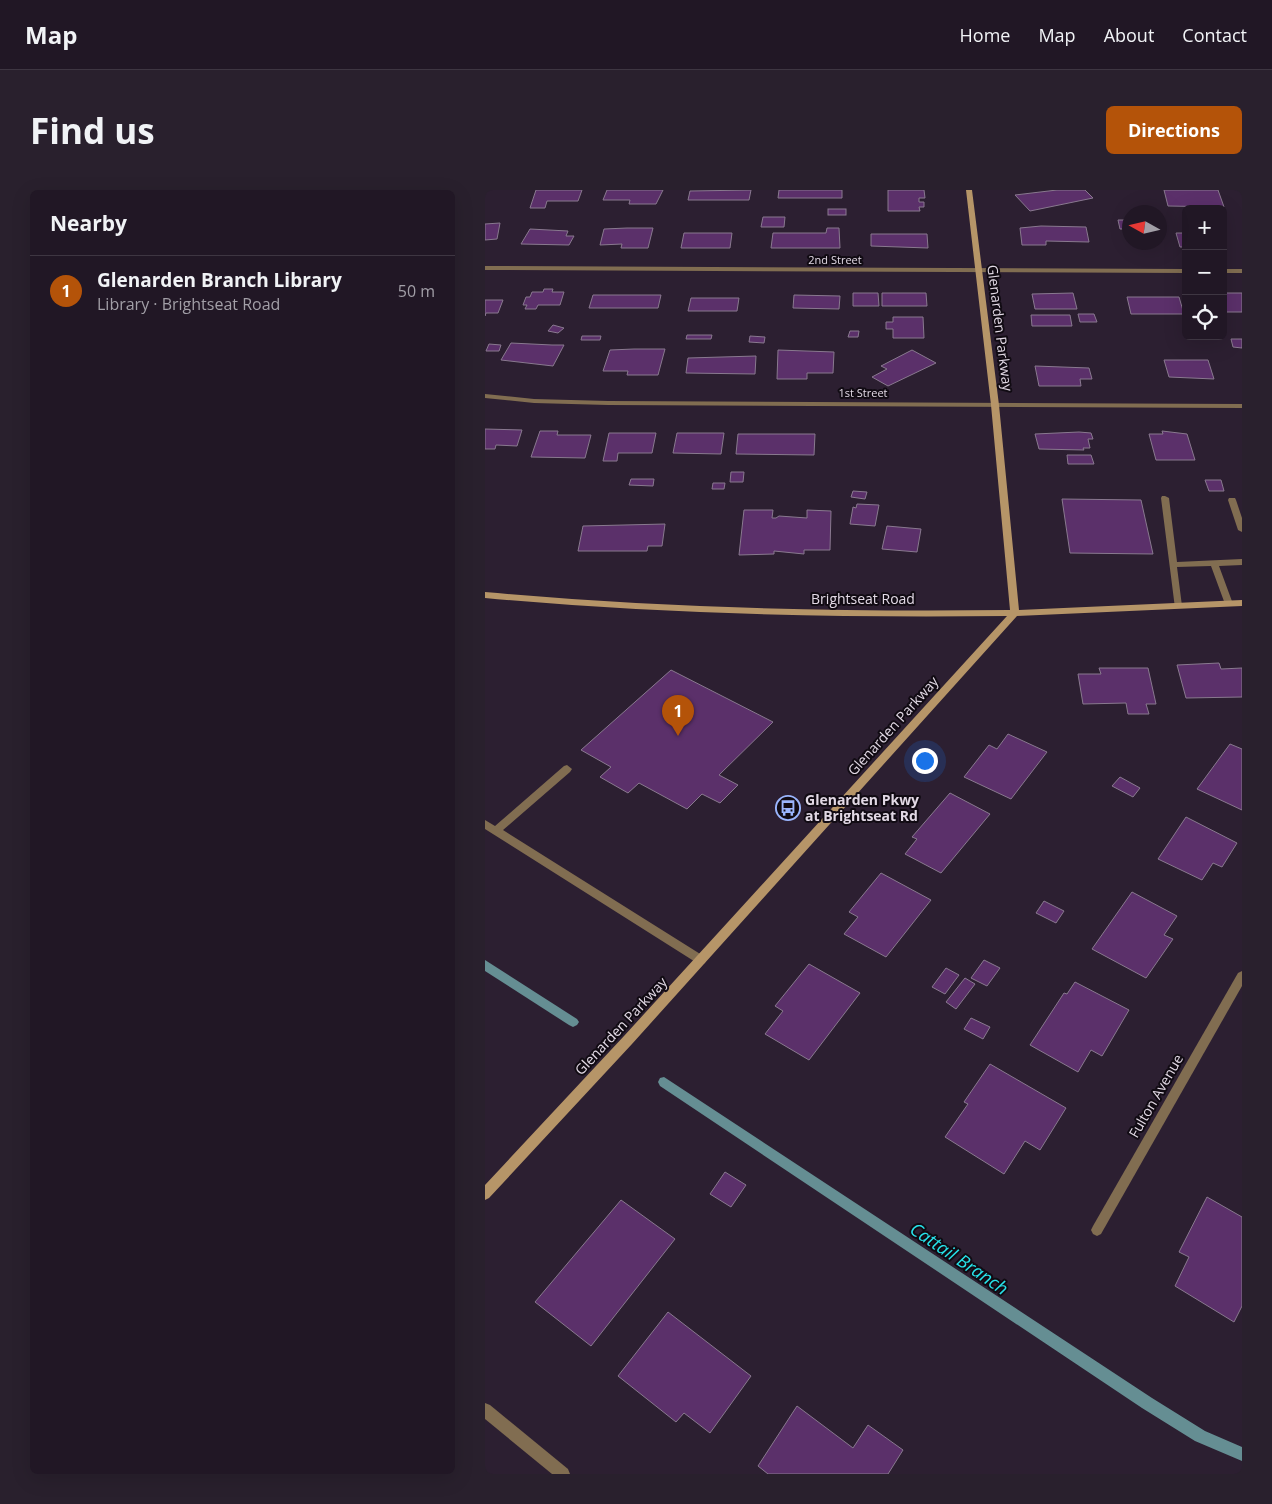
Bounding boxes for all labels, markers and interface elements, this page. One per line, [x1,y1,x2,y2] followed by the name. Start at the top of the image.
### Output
[25,18,77,51] text: Map
[960,23,1010,47] text: Home
[1038,23,1076,47] text: Map
[1104,23,1154,47] text: About
[1182,23,1247,47] text: Contact
[1106,106,1242,154] button: Directions
[30,107,155,154] text: Find us
[1122,205,1167,250] north arrow
[1182,205,1227,340] map controls
[1182,205,1227,250] button: +
[50,209,127,237] text: Nearby
[1182,250,1227,295] button: −
[808,252,862,267] street label: 2nd Street
[983,264,1018,393] street label: Glenarden Parkway
[97,267,342,293] text: Glenarden Branch Library
[61,280,71,302] text: 1
[398,280,435,302] text: 50 m
[97,293,280,315] text: Library · Brightseat Road
[1182,295,1227,340] button: locate
[838,385,888,400] street label: 1st Street
[811,589,915,608] street label: Brightseat Road
[843,671,943,779] street label: Glenarden Parkway
[662,695,694,736] pin: 1
[912,748,938,774] your location
[805,790,919,825] place label: Glenarden Pkwy at Brightseat Rd
[775,795,801,821] bus stop icon: Glenarden Pkwy at Brightseat Rd
[570,972,672,1079] street label: Glenarden Parkway
[1124,1050,1187,1141] street label: Fulton Avenue
[906,1216,1013,1300] water label: Cattail Branch

